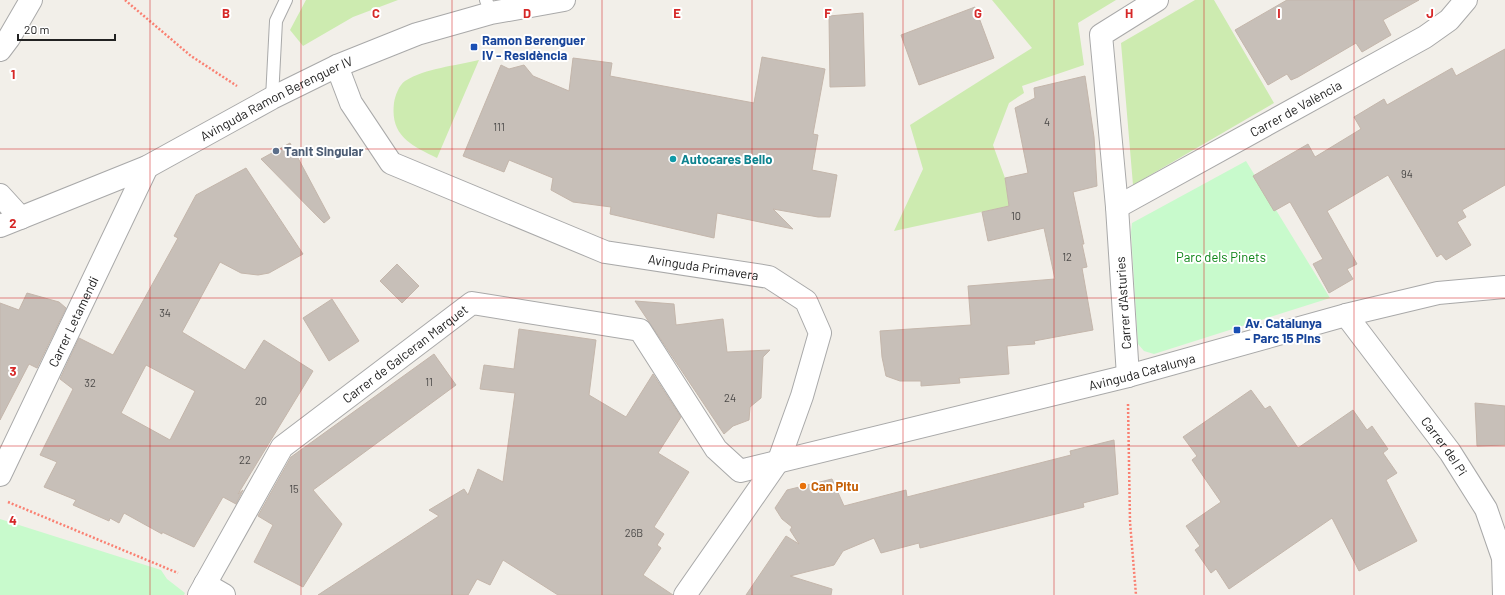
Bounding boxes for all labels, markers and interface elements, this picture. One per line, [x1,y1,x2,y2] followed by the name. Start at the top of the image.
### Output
[222,5,230,21] text: B
[372,5,380,21] text: C
[523,5,531,21] text: D
[673,5,681,21] text: E
[824,5,832,21] text: F
[974,5,982,21] text: G
[1125,5,1133,21] text: H
[1277,5,1281,21] text: I
[1426,5,1434,21] text: J
[18,16,115,42] scale bar
[24,22,50,36] text: 20 m
[482,32,585,63] place label: Ramon Berenguer IV - Residència
[469,42,479,52] marker: Ramon Berenguer IV - Residència
[197,52,355,144] street label: Avinguda Ramon Berenguer IV
[11,66,15,82] text: 1
[1247,77,1344,140] street label: Carrer de València
[1044,115,1050,128] house number: 4
[493,120,505,133] house number: 111
[284,143,363,159] place label: Tanit Singular
[271,146,281,156] marker: Tanit Singular
[681,151,772,167] place label: Autocares Bello
[668,154,678,164] marker: Autocares Bello
[1401,167,1413,180] house number: 94
[1011,209,1021,222] house number: 10
[9,215,17,231] text: 2
[1176,249,1266,265] park label: Parc dels Pinets
[1062,250,1072,263] house number: 12
[647,251,760,283] street label: Avinguda Primavera
[1112,256,1134,350] street label: Carrer d'Asturies
[45,274,102,370] street label: Carrer Letamendi
[339,301,471,406] street label: Carrer de Galceran Marquet
[159,306,171,319] house number: 34
[1245,315,1322,346] place label: Av. Catalunya - Parc 15 Pins
[1232,325,1242,335] marker: Av. Catalunya - Parc 15 Pins
[1087,350,1197,393] street label: Avinguda Catalunya
[9,363,17,379] text: 3
[425,375,433,388] house number: 11
[84,376,96,389] house number: 32
[724,391,736,404] house number: 24
[255,394,267,407] house number: 20
[1418,413,1471,479] street label: Carrer del Pi
[239,453,251,466] house number: 22
[811,478,859,494] place label: Can Pitu
[798,481,808,491] marker: Can Pitu
[289,482,299,495] house number: 15
[9,512,17,528] text: 4
[625,526,643,539] house number: 26B

